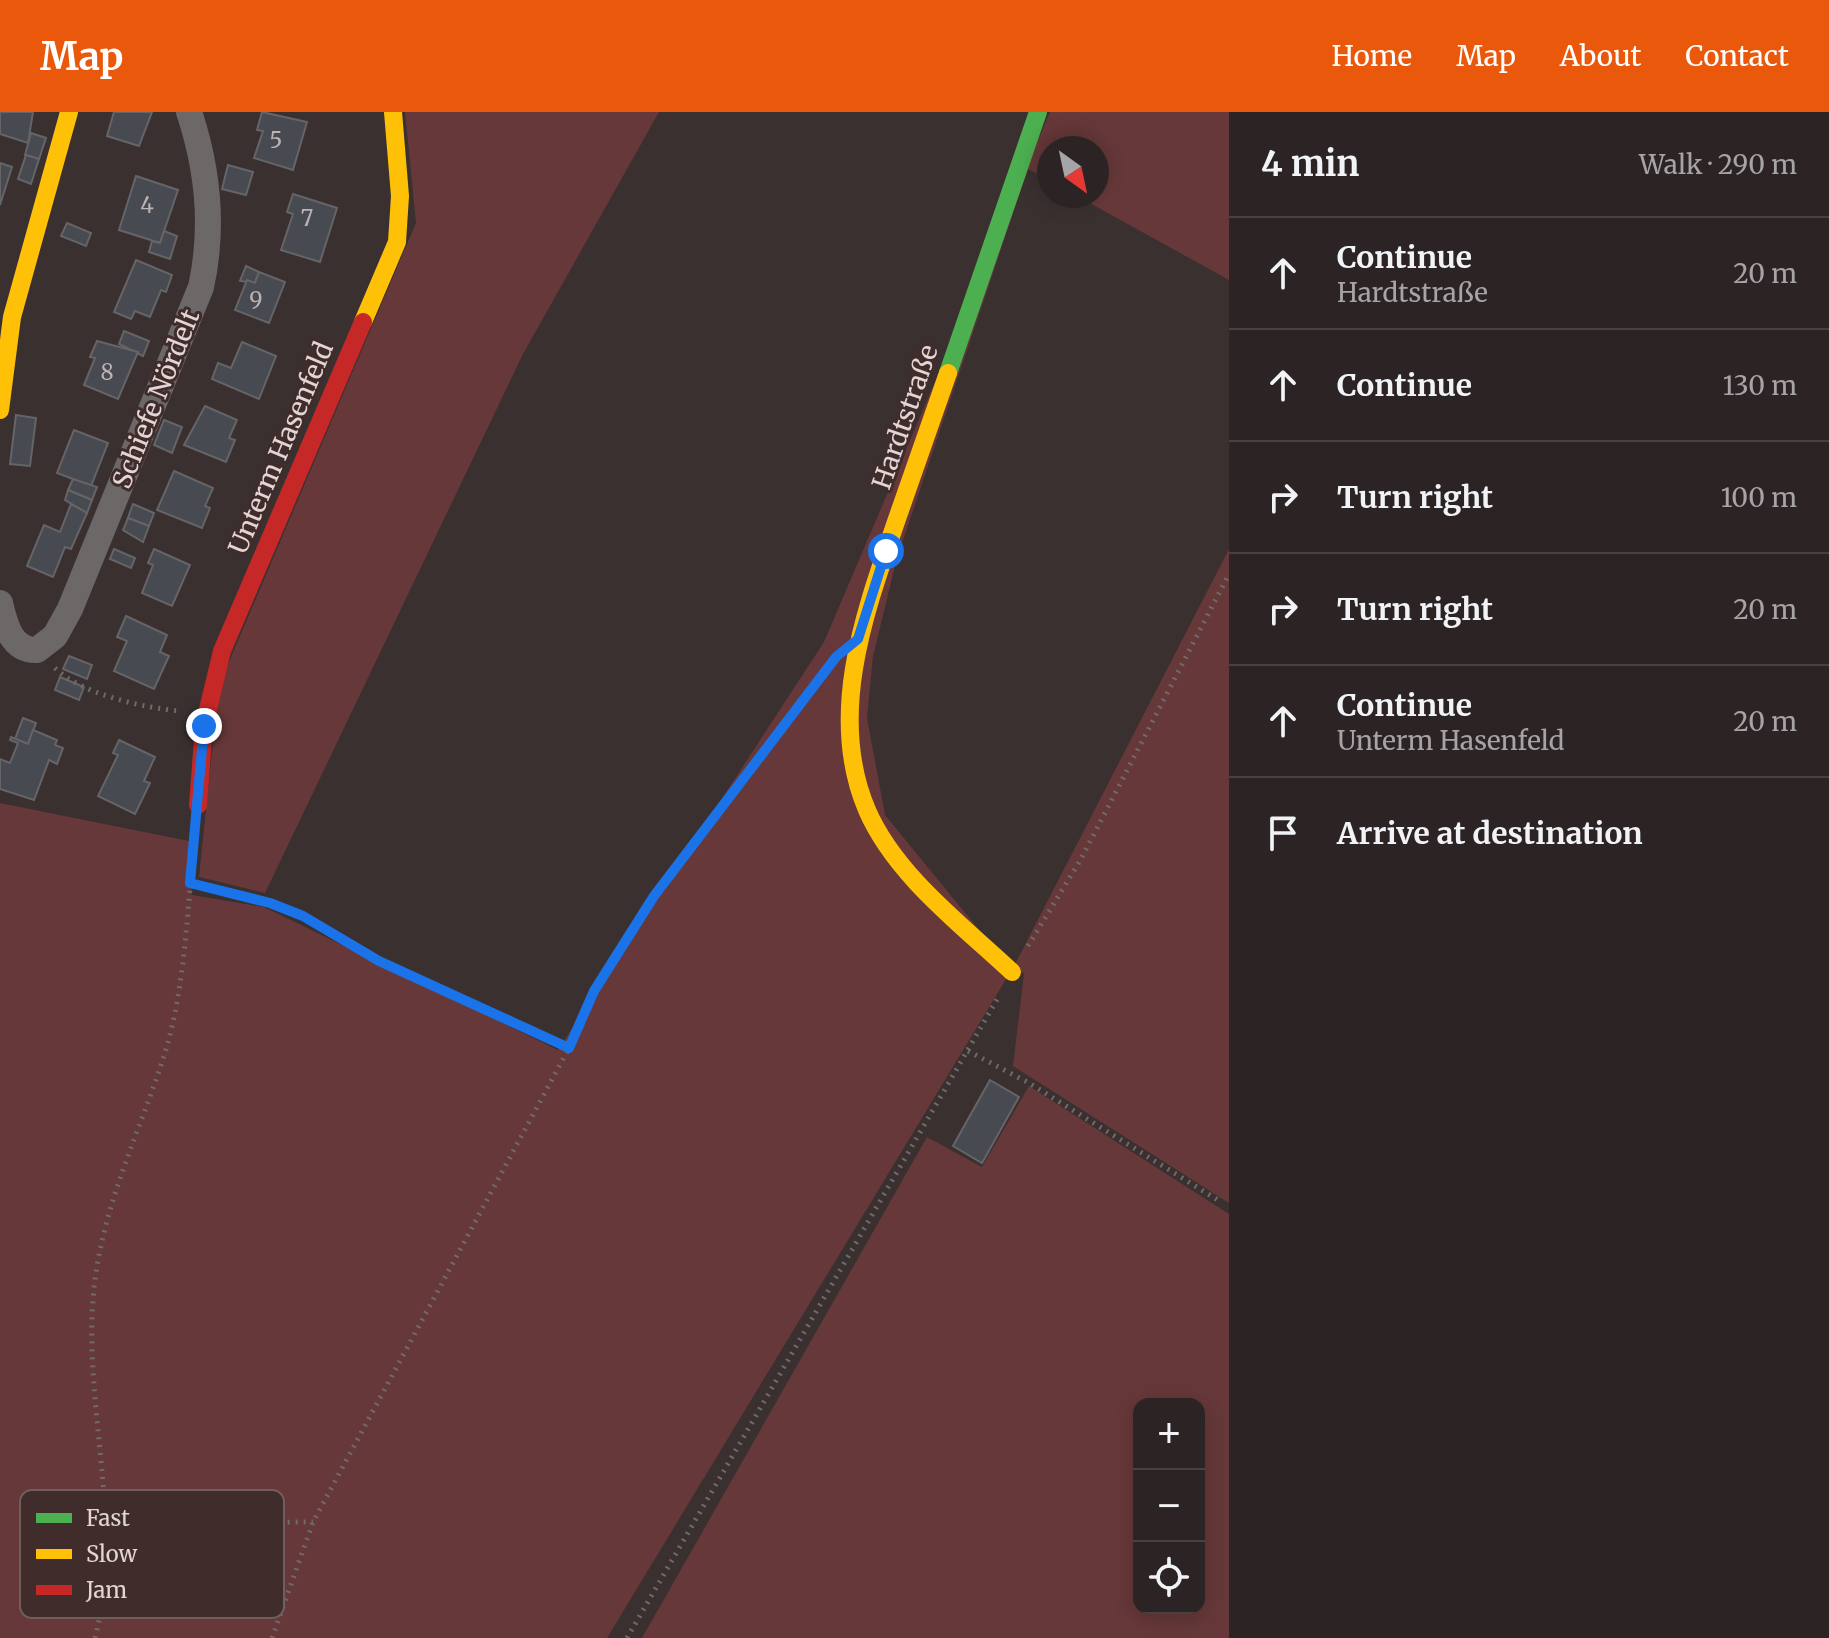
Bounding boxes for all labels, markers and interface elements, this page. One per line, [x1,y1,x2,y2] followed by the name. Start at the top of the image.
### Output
[40,33,124,80] text: Map
[1331,38,1412,74] text: Home
[1456,38,1516,74] text: Map
[1560,38,1641,74] text: About
[1685,38,1789,74] text: Contact
[270,126,282,154] house number: 5
[1037,136,1109,208] north arrow
[1261,143,1359,185] text: 4 min
[1639,148,1797,181] text: Walk · 290 m
[140,191,154,219] house number: 4
[301,204,313,232] house number: 7
[1337,238,1472,276] text: Continue
[1261,251,1305,295] icon: ahead
[1733,257,1797,290] text: 20 m
[1337,276,1488,309] text: Hardtstraße
[249,286,263,314] house number: 9
[105,304,206,493] street label: Schiefe Nördelt
[221,336,340,559] street label: Unterm Hasenfeld
[864,340,945,493] street label: Hardtstraße
[100,358,114,386] house number: 8
[1261,363,1305,407] icon: ahead
[1337,366,1472,404] text: Continue
[1723,369,1797,402] text: 130 m
[1261,475,1305,519] icon: right
[1337,478,1493,516] text: Turn right
[1721,481,1797,514] text: 100 m
[868,533,904,569] route start
[1261,587,1305,631] icon: right
[1337,590,1493,628] text: Turn right
[1733,593,1797,626] text: 20 m
[1337,686,1472,724] text: Continue
[1261,699,1305,743] icon: ahead
[1733,705,1797,738] text: 20 m
[186,708,222,744] route end
[1337,724,1564,757] text: Unterm Hasenfeld
[1261,811,1305,855] icon: arrive
[1337,814,1643,852] text: Arrive at destination
[1133,1398,1205,1614] map controls
[1133,1398,1205,1470] button: +
[1133,1470,1205,1542] button: −
[20,1490,284,1618] legend
[86,1504,130,1532] text: Fast
[86,1540,137,1568] text: Slow
[1133,1542,1205,1614] button: locate
[85,1576,127,1604] text: Jam

